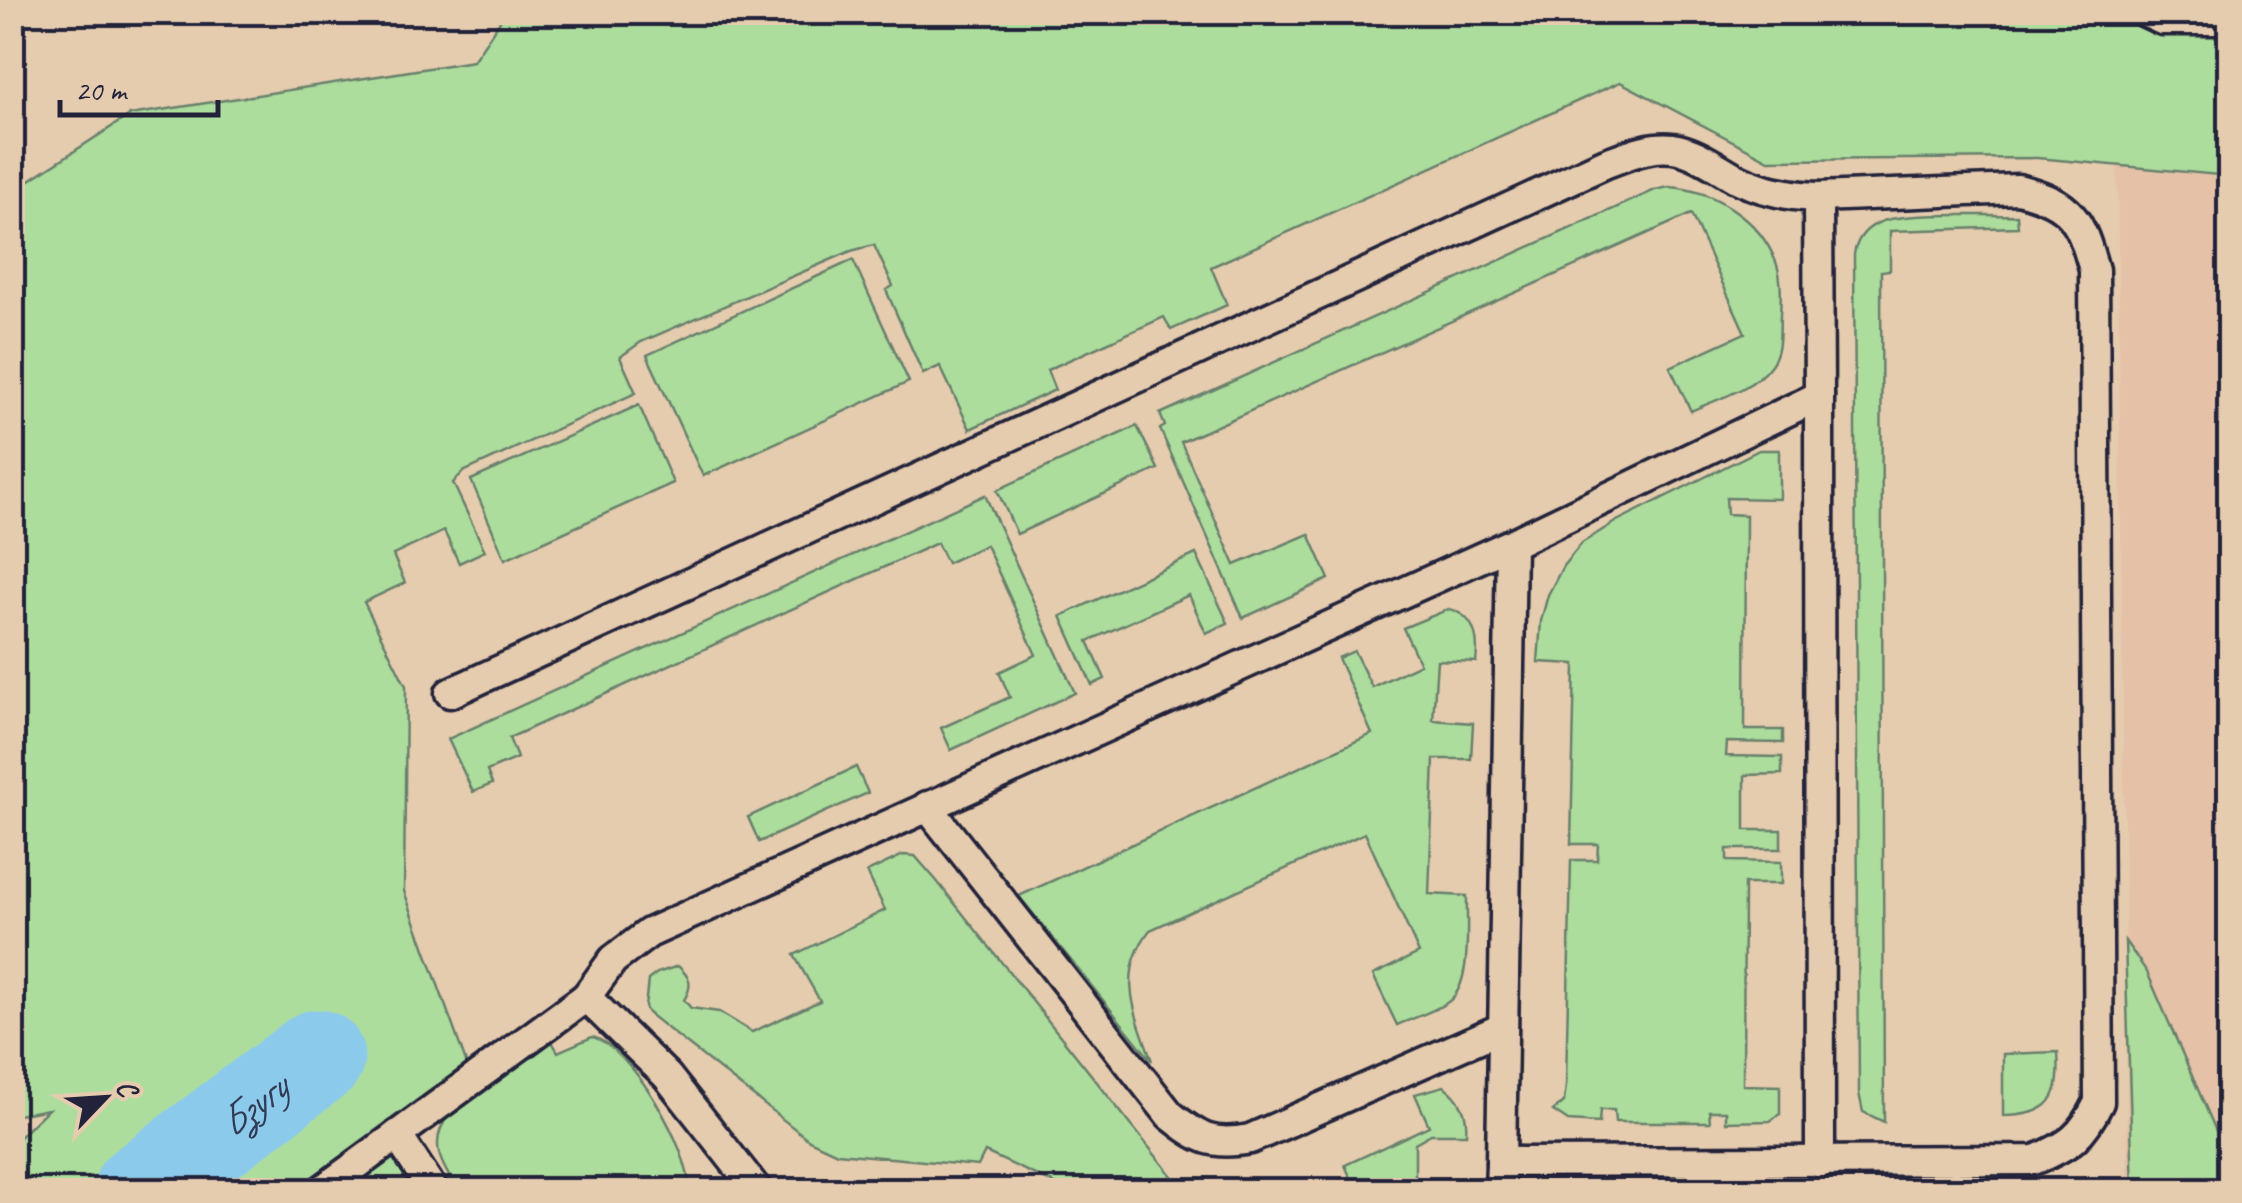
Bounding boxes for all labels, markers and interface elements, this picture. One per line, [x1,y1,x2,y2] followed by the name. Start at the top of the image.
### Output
[60,55,218,117] scale bar
[75,71,128,109] text: 20 m
[55,1048,155,1148] north arrow
[207,1058,303,1149] water label: Бзугу
[108,1074,147,1104] text: С

